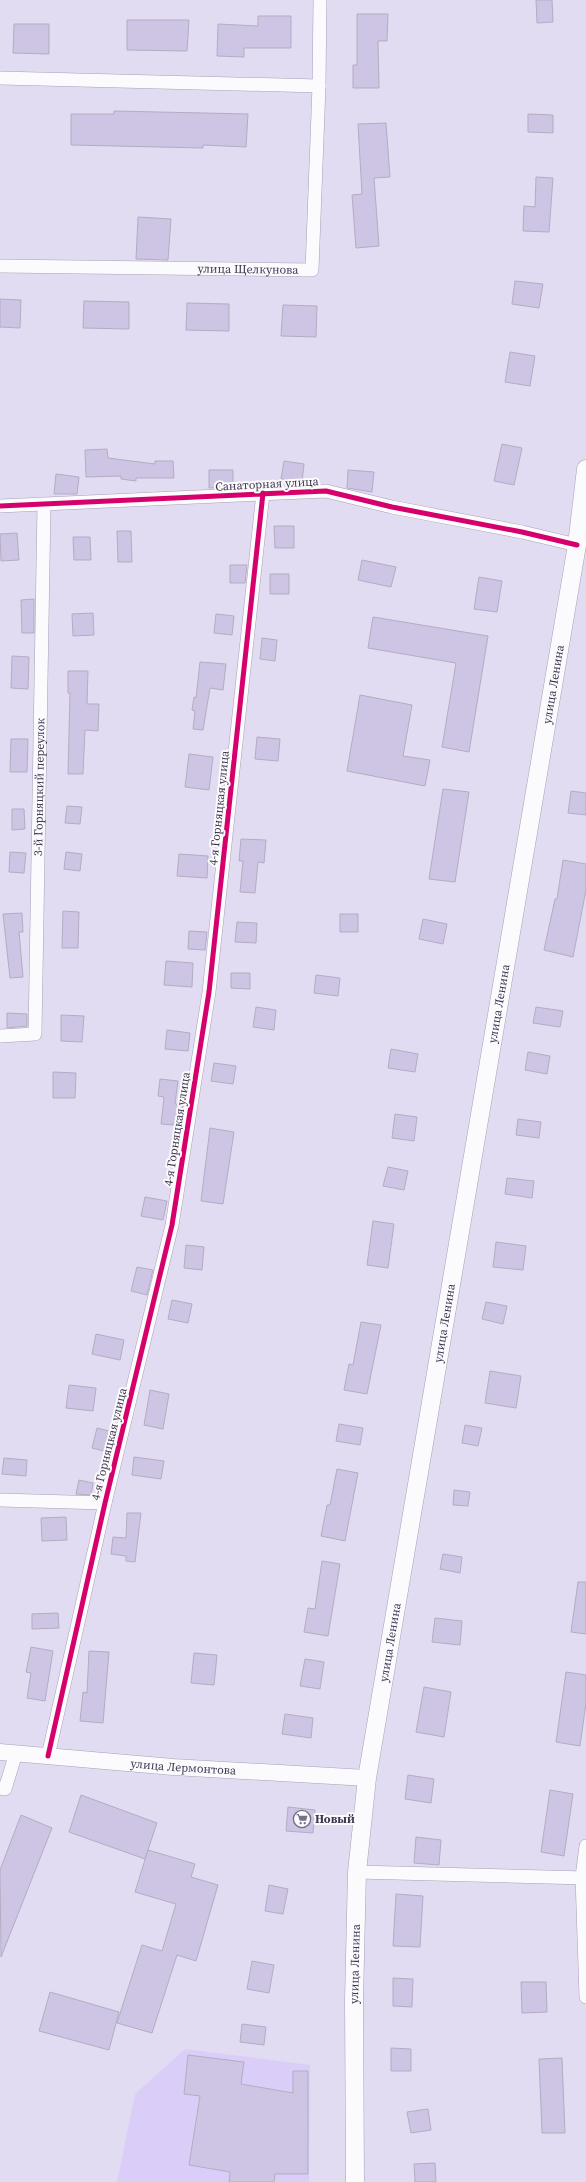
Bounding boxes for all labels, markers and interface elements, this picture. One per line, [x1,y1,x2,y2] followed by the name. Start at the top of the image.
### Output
[197,261,299,278] street label: улица Щелкунова
[215,473,320,495] street label: Санаторная улица
[539,643,568,725] street label: улица Ленина
[30,718,48,856] street label: 3-й Горняцкий переулок
[205,749,233,866] street label: 4-я Горняцкая улица
[484,962,514,1044] street label: улица Ленина
[160,1070,194,1187] street label: 4-я Горняцкая улица
[430,1282,459,1364] street label: улица Ленина
[87,1385,131,1502] street label: 4-я Горняцкая улица
[375,1601,405,1683] street label: улица Ленина
[130,1755,238,1779] street label: улица Лермонтова
[292,1809,312,1829] supermarket icon: Новый
[315,1811,355,1827] place label: Новый
[346,1923,364,2004] street label: улица Ленина

